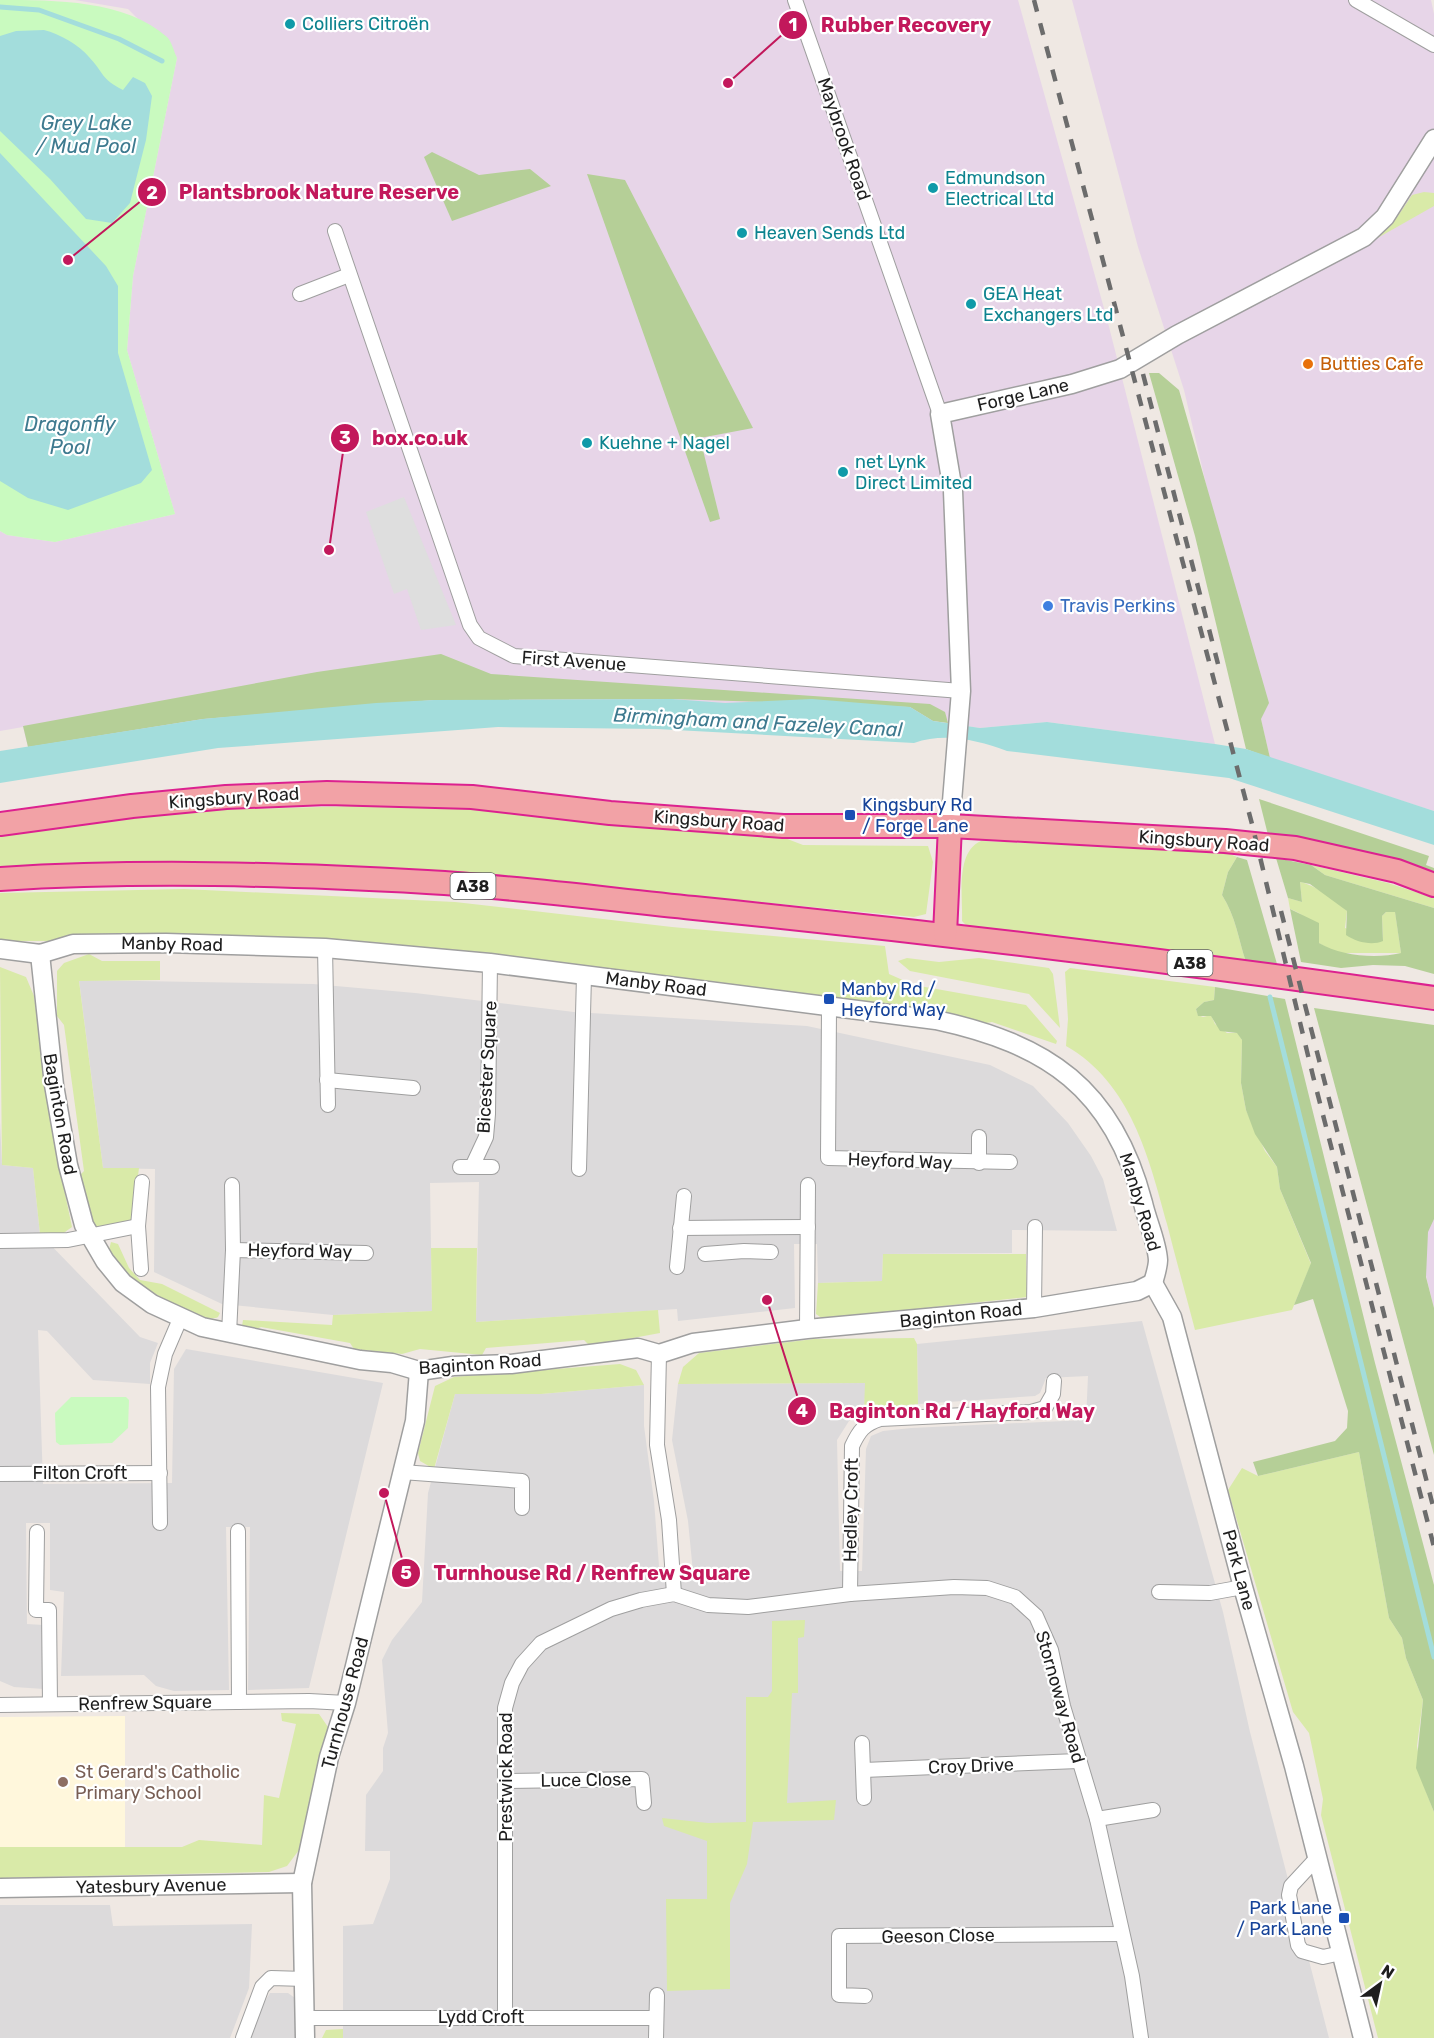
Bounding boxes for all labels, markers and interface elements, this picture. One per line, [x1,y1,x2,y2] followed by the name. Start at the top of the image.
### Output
[778,6,1003,44] callout: Rubber Recovery
[302,13,429,35] place label: Colliers Citroën
[821,13,991,37] text: Rubber Recovery
[789,14,797,36] text: 1
[283,17,297,31] marker: Colliers Citroën
[813,75,875,203] street label: Maybrook Road
[34,111,137,158] water label: Grey Lake / Mud Pool
[945,167,1054,210] place label: Edmundson Electrical Ltd
[137,173,471,211] callout: Plantsbrook Nature Reserve
[179,180,459,204] text: Plantsbrook Nature Reserve
[926,181,940,195] marker: Edmundson Electrical Ltd
[146,182,158,204] text: 2
[754,222,905,244] place label: Heaven Sends Ltd
[735,226,749,240] marker: Heaven Sends Ltd
[983,283,1113,326] place label: GEA Heat Exchangers Ltd
[964,297,978,311] marker: GEA Heat Exchangers Ltd
[1320,353,1424,375] place label: Butties Cafe
[1301,357,1315,371] marker: Butties Cafe
[975,374,1071,416] street label: Forge Lane
[24,412,117,459] water label: Dragonfly Pool
[330,419,480,457] callout: box.co.uk
[372,426,468,450] text: box.co.uk
[339,427,351,449] text: 3
[599,432,730,454] place label: Kuehne + Nagel
[580,436,594,450] marker: Kuehne + Nagel
[855,451,973,494] place label: net Lynk Direct Limited
[836,465,850,479] marker: net Lynk Direct Limited
[1060,595,1175,617] place label: Travis Perkins
[1041,599,1055,613] marker: Travis Perkins
[521,646,627,676] street label: First Avenue
[613,702,904,742] water label: Birmingham and Fazeley Canal
[168,782,300,814] street label: Kingsbury Road
[862,794,973,837] place label: Kingsbury Rd / Forge Lane
[653,805,785,837] street label: Kingsbury Road
[843,808,857,822] marker: Kingsbury Rd / Forge Lane
[1138,825,1270,857] street label: Kingsbury Road
[450,873,496,899] road number: A38
[121,932,223,956] street label: Manby Road
[1168,950,1212,976] road number: A38
[604,967,708,1001] street label: Manby Road
[841,978,946,1021] place label: Manby Rd / Heyford Way
[822,992,836,1006] marker: Manby Rd / Heyford Way
[473,1000,501,1134] street label: Bicester Square
[38,1051,82,1177] street label: Baginton Road
[847,1148,953,1174] street label: Heyford Way
[1115,1150,1165,1254] street label: Manby Road
[247,1239,353,1263] street label: Heyford Way
[899,1298,1023,1332] street label: Baginton Road
[418,1349,542,1379] street label: Baginton Road
[787,1392,1107,1430] callout: Baginton Rd / Hayford Way
[829,1399,1095,1423] text: Baginton Rd / Hayford Way
[796,1400,808,1422] text: 4
[839,1458,863,1562] street label: Hedley Croft
[33,1462,127,1484] street label: Filton Croft
[1218,1527,1260,1613] street label: Park Lane
[391,1554,762,1592] callout: Turnhouse Rd / Renfrew Square
[434,1561,751,1585] text: Turnhouse Rd / Renfrew Square
[400,1562,412,1584] text: 5
[1031,1628,1089,1766] street label: Stornoway Road
[317,1634,373,1772] street label: Turnhouse Road
[78,1691,212,1715] street label: Renfrew Square
[495,1712,517,1842] street label: Prestwick Road
[928,1754,1014,1778] street label: Croy Drive
[75,1761,240,1804] place label: St Gerard's Catholic Primary School
[540,1768,632,1792] street label: Luce Close
[56,1775,70,1789] marker: St Gerard's Catholic Primary School
[75,1874,227,1898] street label: Yatesbury Avenue
[1236,1897,1332,1940] place label: Park Lane / Park Lane
[1337,1911,1351,1925] marker: Park Lane / Park Lane
[881,1924,995,1948] street label: Geeson Close
[1350,1954,1410,2014] north arrow
[1378,1961,1398,1983] text: N
[438,2006,524,2028] street label: Lydd Croft

